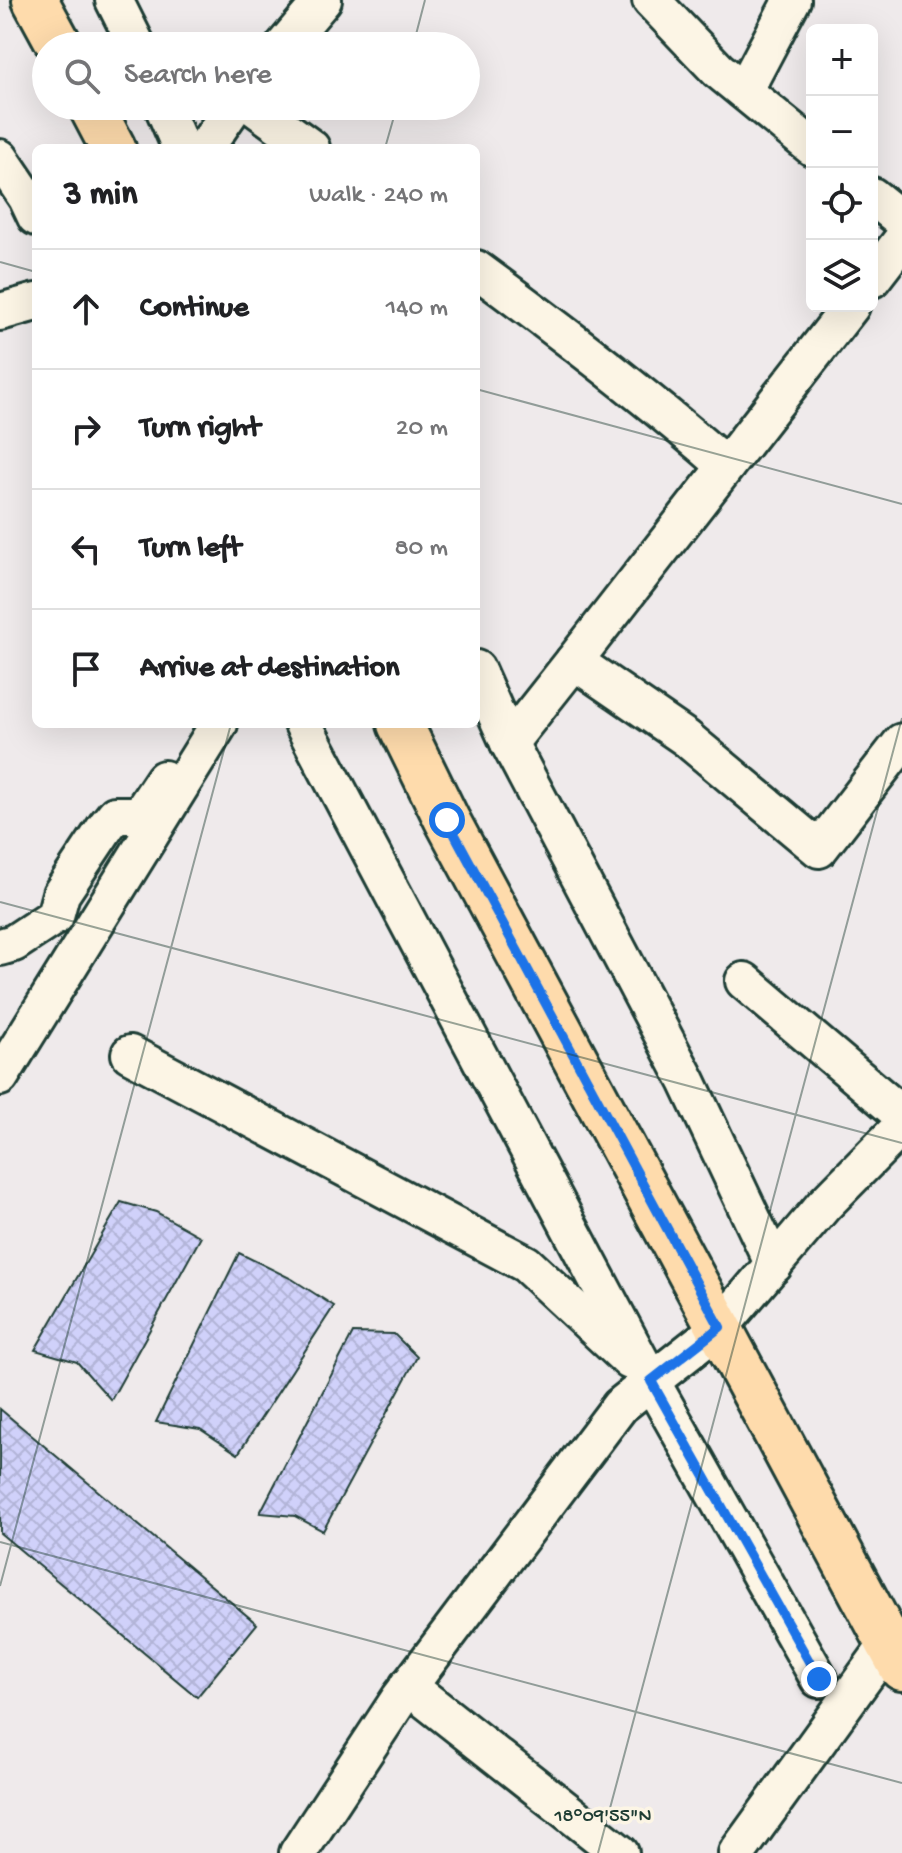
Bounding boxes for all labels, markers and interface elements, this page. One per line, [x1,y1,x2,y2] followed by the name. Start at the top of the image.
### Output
[806,24,878,312] map controls
[806,24,878,96] button: +
[32,32,480,120] search box
[60,54,104,98] icon: search
[124,59,272,94] text: Search here
[806,96,878,168] button: −
[806,168,878,240] button: locate
[64,176,137,216] text: 3 min
[309,181,448,212] text: Walk · 240 m
[806,240,878,312] button: layers
[64,287,108,331] icon: ahead
[140,292,249,327] text: Continue
[386,294,448,325] text: 140 m
[64,407,108,451] icon: right
[140,412,260,447] text: Turn right
[396,414,448,445] text: 20 m
[64,527,108,571] icon: left
[140,532,241,567] text: Turn left
[394,534,448,565] text: 80 m
[64,647,108,691] icon: arrive
[140,652,400,687] text: Arrive at destination
[429,802,465,838] route start
[801,1661,837,1697] route end
[554,1806,651,1829] text: 18°09'55"N

